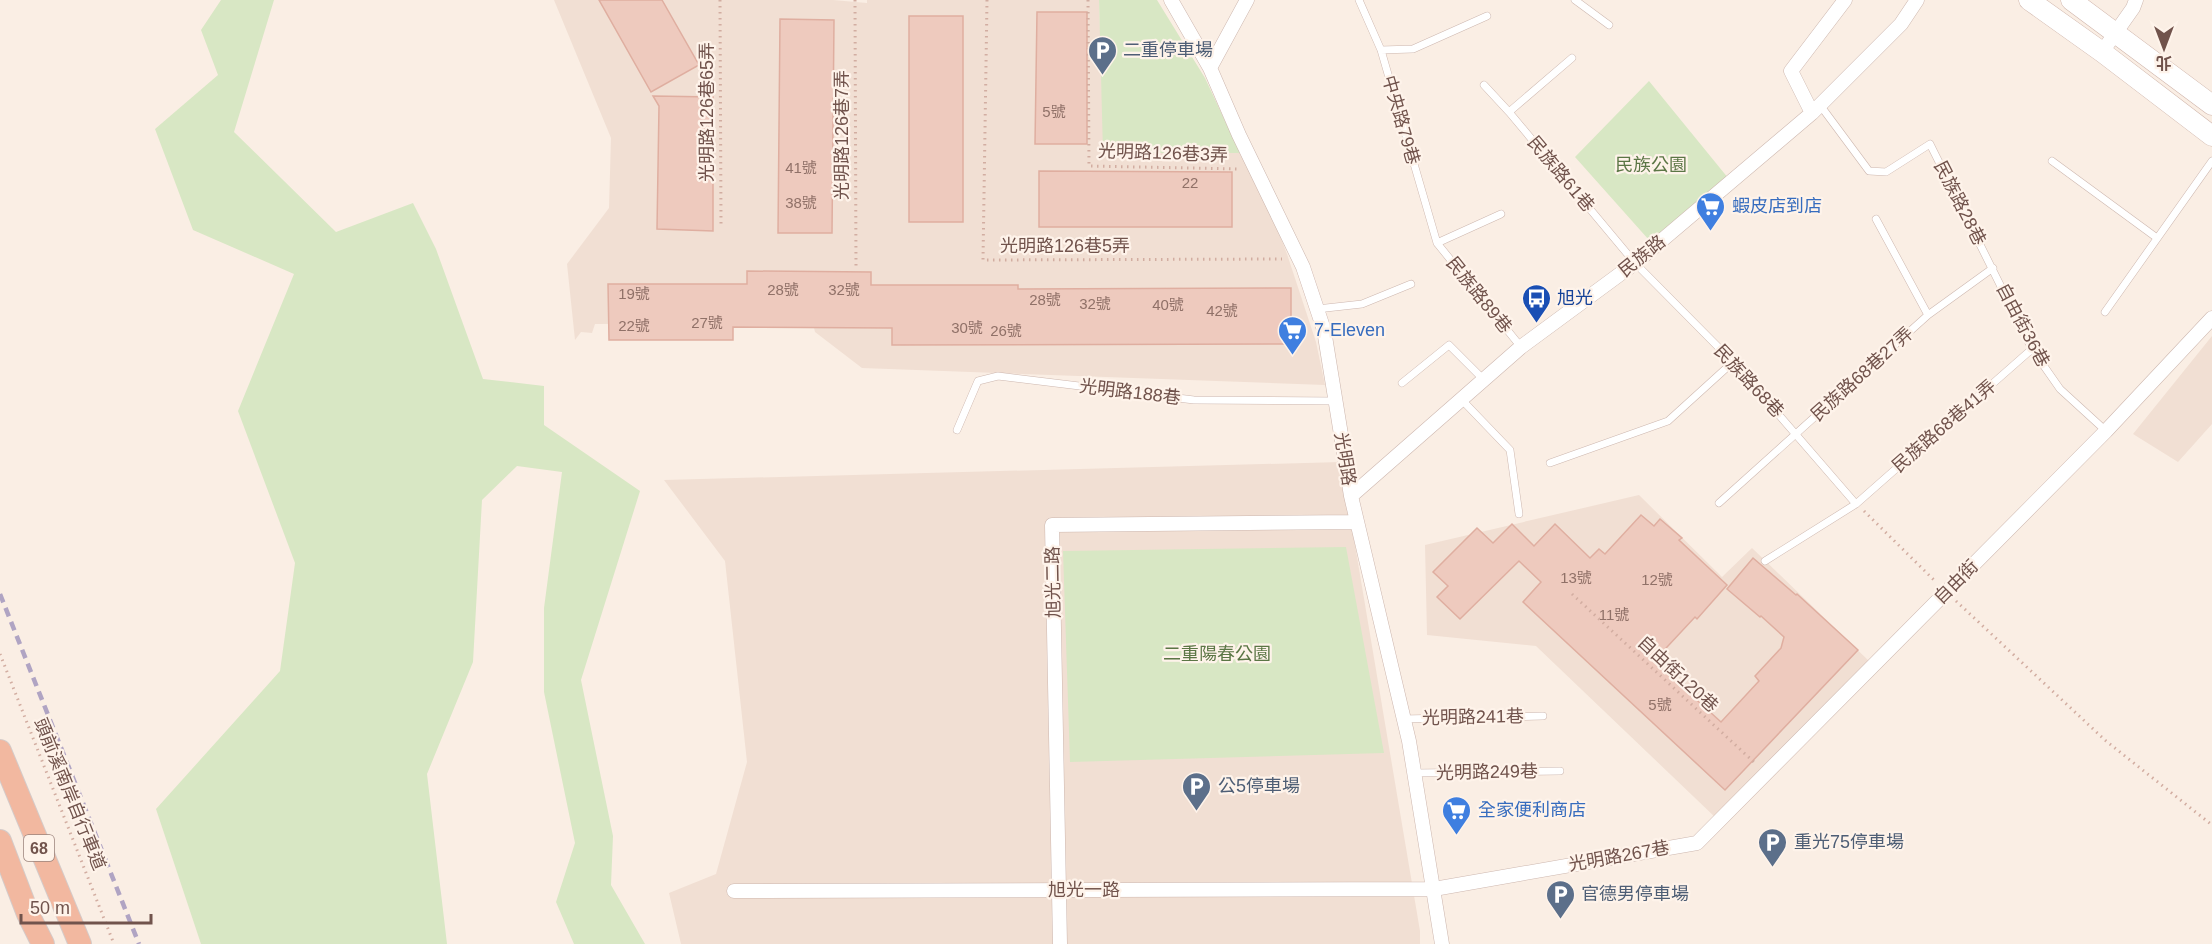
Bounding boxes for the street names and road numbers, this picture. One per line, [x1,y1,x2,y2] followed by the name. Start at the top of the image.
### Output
[697,42,717,182] street label: 光明路126巷65弄
[832,70,852,200] street label: 光明路126巷7弄
[1379,73,1423,167] street label: 中央路79巷
[1524,132,1598,216] street label: 民族路61巷
[1098,141,1228,165] street label: 光明路126巷3弄
[1930,157,1990,249] street label: 民族路28巷
[1615,231,1669,281] street label: 民族路
[1000,236,1130,256] street label: 光明路126巷5弄
[1442,253,1516,337] street label: 民族路89巷
[1993,280,2053,370] street label: 自由街36巷
[1807,323,1917,425] street label: 民族路68巷27弄
[1710,341,1788,421] street label: 民族路68巷
[1078,376,1182,408] street label: 光明路188巷
[1888,376,2000,476] street label: 民族路68巷41弄
[1331,431,1359,487] street label: 光明路
[1042,546,1064,618] street label: 旭光二路
[1930,556,1982,608] street label: 自由街
[1634,632,1722,716] street label: 自由街120巷
[1422,706,1524,728] street label: 光明路241巷
[30,715,110,873] street label: 頭前溪南岸自行車道
[1436,761,1538,783] street label: 光明路249巷
[24,835,54,861] road number: 68
[1567,837,1671,875] street label: 光明路267巷
[1048,880,1120,900] street label: 旭光一路

